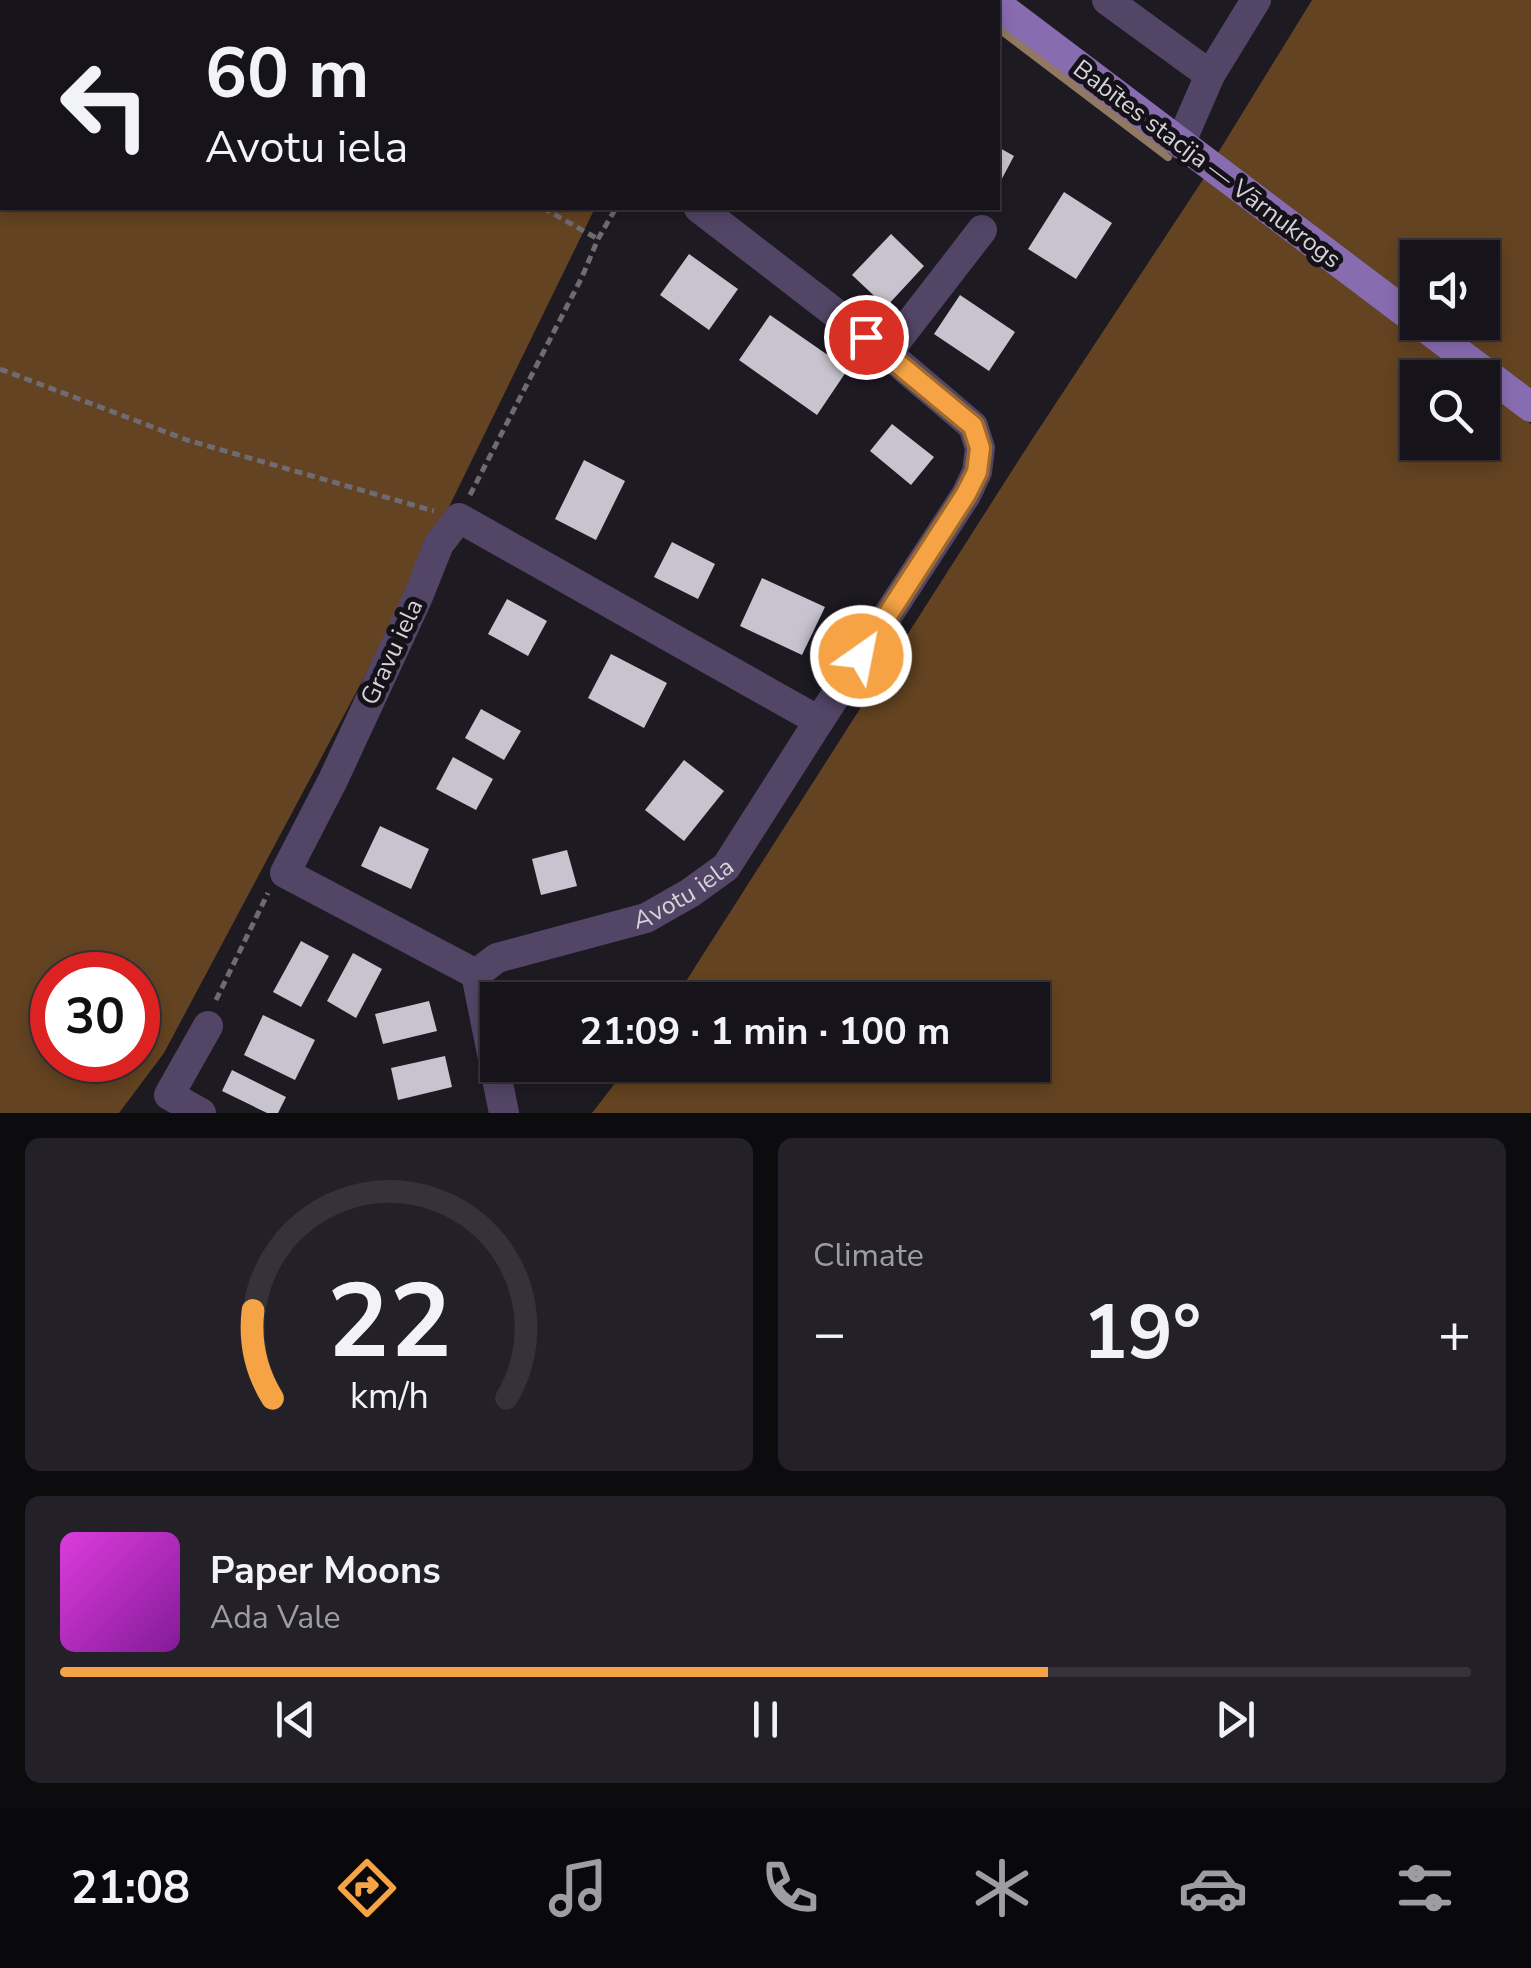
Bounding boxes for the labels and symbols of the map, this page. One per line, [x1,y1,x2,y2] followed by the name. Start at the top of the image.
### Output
[1066,52,1348,276] street label: Babītes stacija — Vārnukrogs
[824,295,909,380] pin
[353,594,431,710] street label: Gravu iela
[809,604,913,708] position arrow
[630,850,741,938] street label: Avotu iela
[30,952,160,1082] speed limit sign: 30

